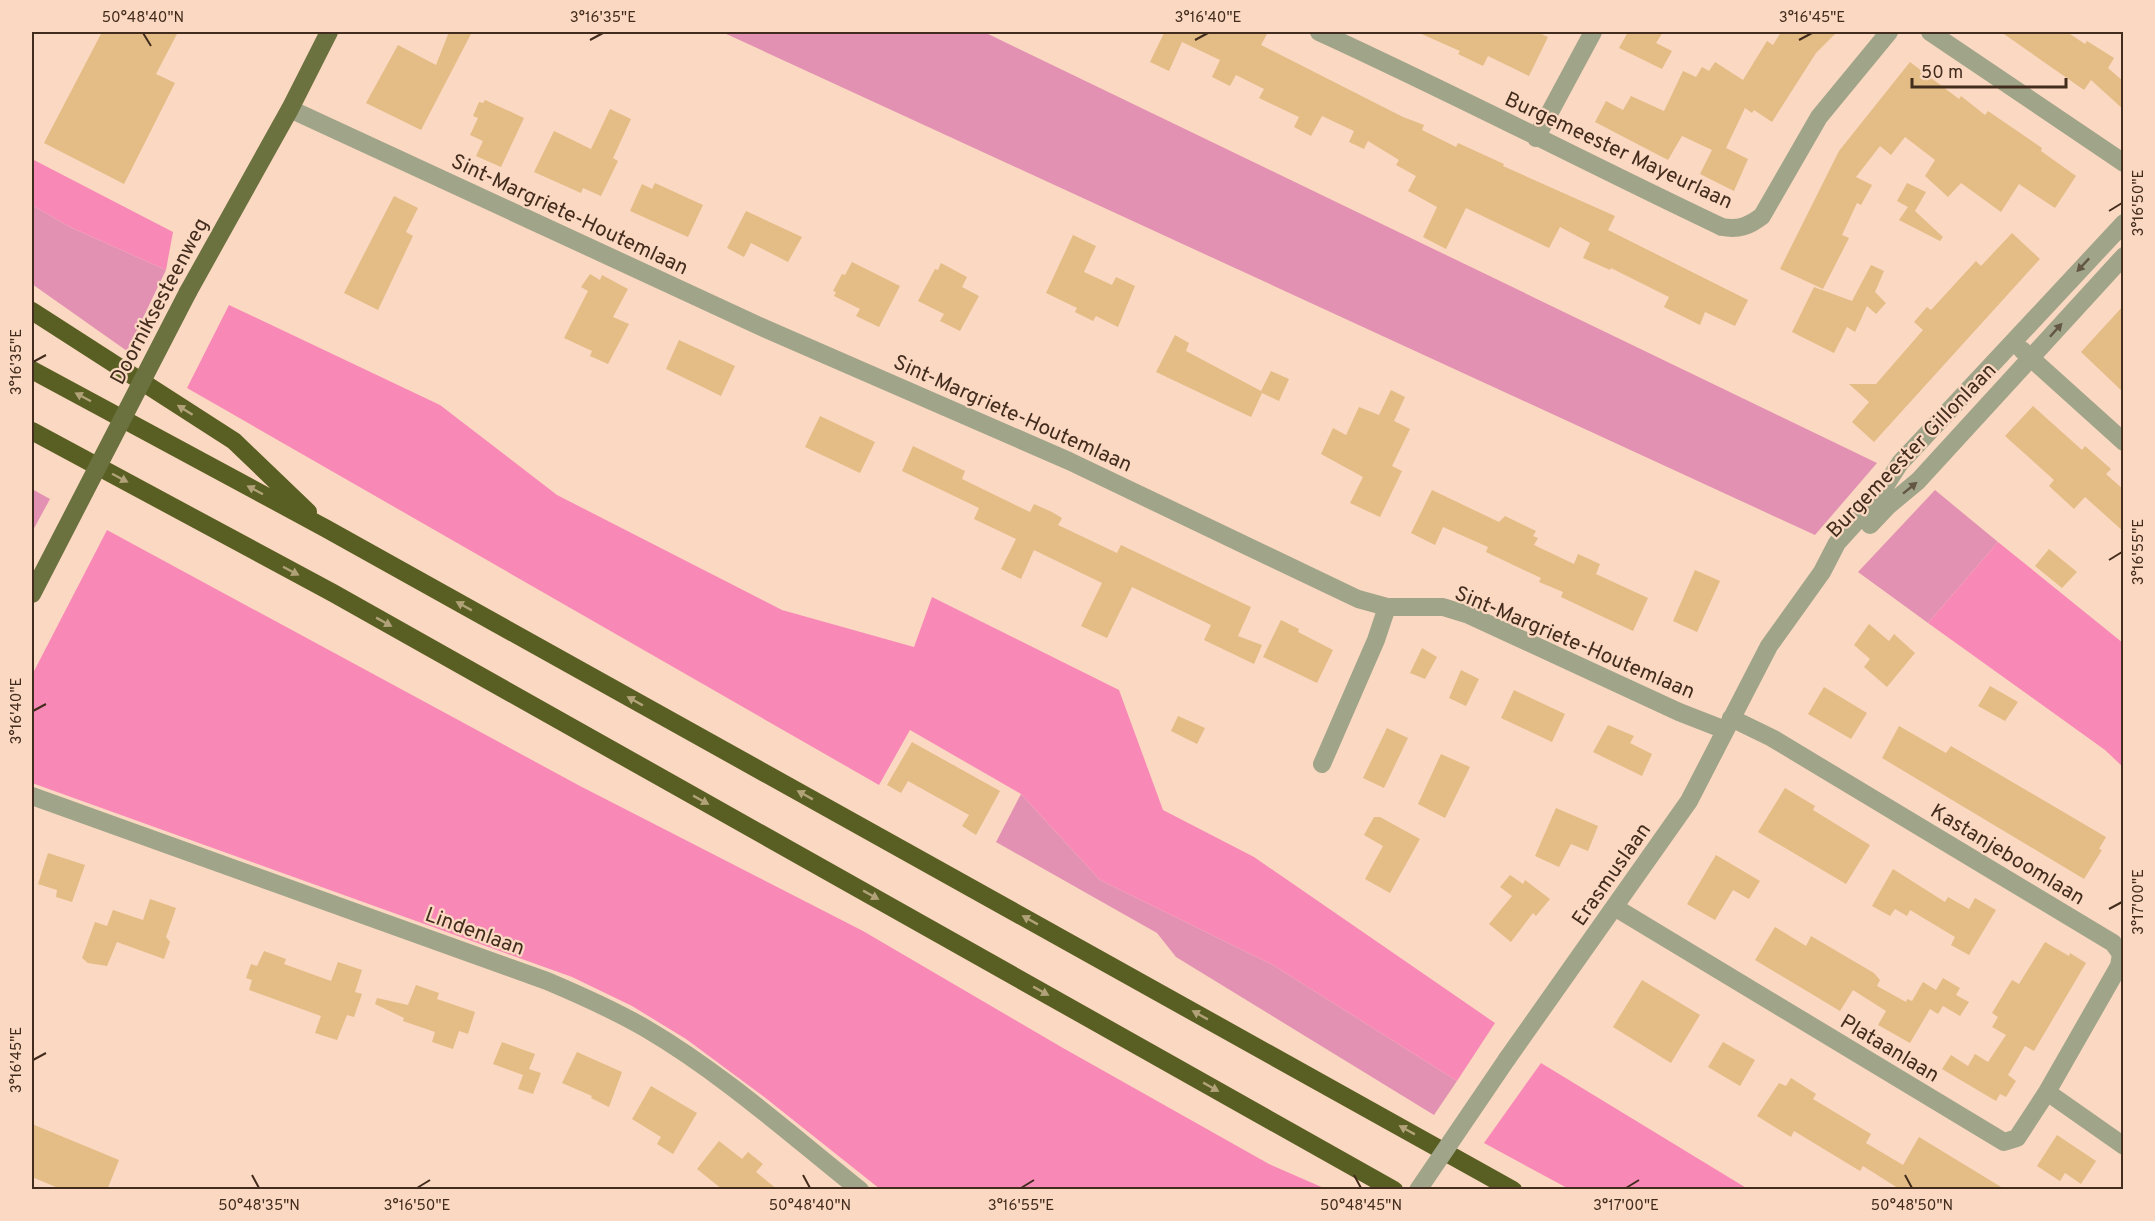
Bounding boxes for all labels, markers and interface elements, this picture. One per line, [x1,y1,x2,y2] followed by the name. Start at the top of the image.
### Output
[102,9,184,28] text: 50°48'40"N
[570,9,636,28] text: 3°16'35"E
[1175,9,1241,28] text: 3°16'40"E
[1779,9,1845,28] text: 3°16'45"E
[1912,51,2066,89] scale bar
[1921,62,1963,85] text: 50 m
[1500,87,1737,216] street label: Burgemeester Mayeurlaan
[446,148,692,282] street label: Sint-Margriete-Houtemlaan
[2130,170,2149,236] text: 3°16'50"E
[105,214,216,390] street label: Doorniksesteenweg
[2077,258,2091,272] one-way arrow
[2049,322,2063,337] one-way arrow
[8,329,27,395] text: 3°16'35"E
[889,349,1136,479] street label: Sint-Margriete-Houtemlaan
[1821,358,2003,544] street label: Burgemeester Gillonlaan
[74,392,91,402] one-way arrow
[177,405,193,416] one-way arrow
[112,473,129,483] one-way arrow
[1902,482,1917,495] one-way arrow
[246,485,263,495] one-way arrow
[2130,519,2149,585] text: 3°16'55"E
[283,566,300,576] one-way arrow
[1450,580,1699,706] street label: Sint-Margriete-Houtemlaan
[455,601,472,611] one-way arrow
[376,617,393,627] one-way arrow
[8,678,27,744] text: 3°16'40"E
[626,696,643,706] one-way arrow
[797,790,813,801] one-way arrow
[693,795,710,805] one-way arrow
[1925,798,2090,912] street label: Kastanjeboomlaan
[1567,818,1658,932] street label: Erasmuslaan
[2130,869,2149,935] text: 3°17'00"E
[863,890,879,901] one-way arrow
[421,902,528,963] street label: Lindenlaan
[1021,915,1038,925] one-way arrow
[1033,986,1050,996] one-way arrow
[1835,1009,1944,1090] street label: Plataanlaan
[1191,1010,1208,1020] one-way arrow
[8,1027,27,1093] text: 3°16'45"E
[1202,1081,1219,1091] one-way arrow
[1399,1125,1415,1136] one-way arrow
[218,1197,300,1216] text: 50°48'35"N
[384,1197,450,1216] text: 3°16'50"E
[769,1197,851,1216] text: 50°48'40"N
[988,1197,1054,1216] text: 3°16'55"E
[1320,1197,1402,1216] text: 50°48'45"N
[1593,1197,1659,1216] text: 3°17'00"E
[1871,1197,1953,1216] text: 50°48'50"N

